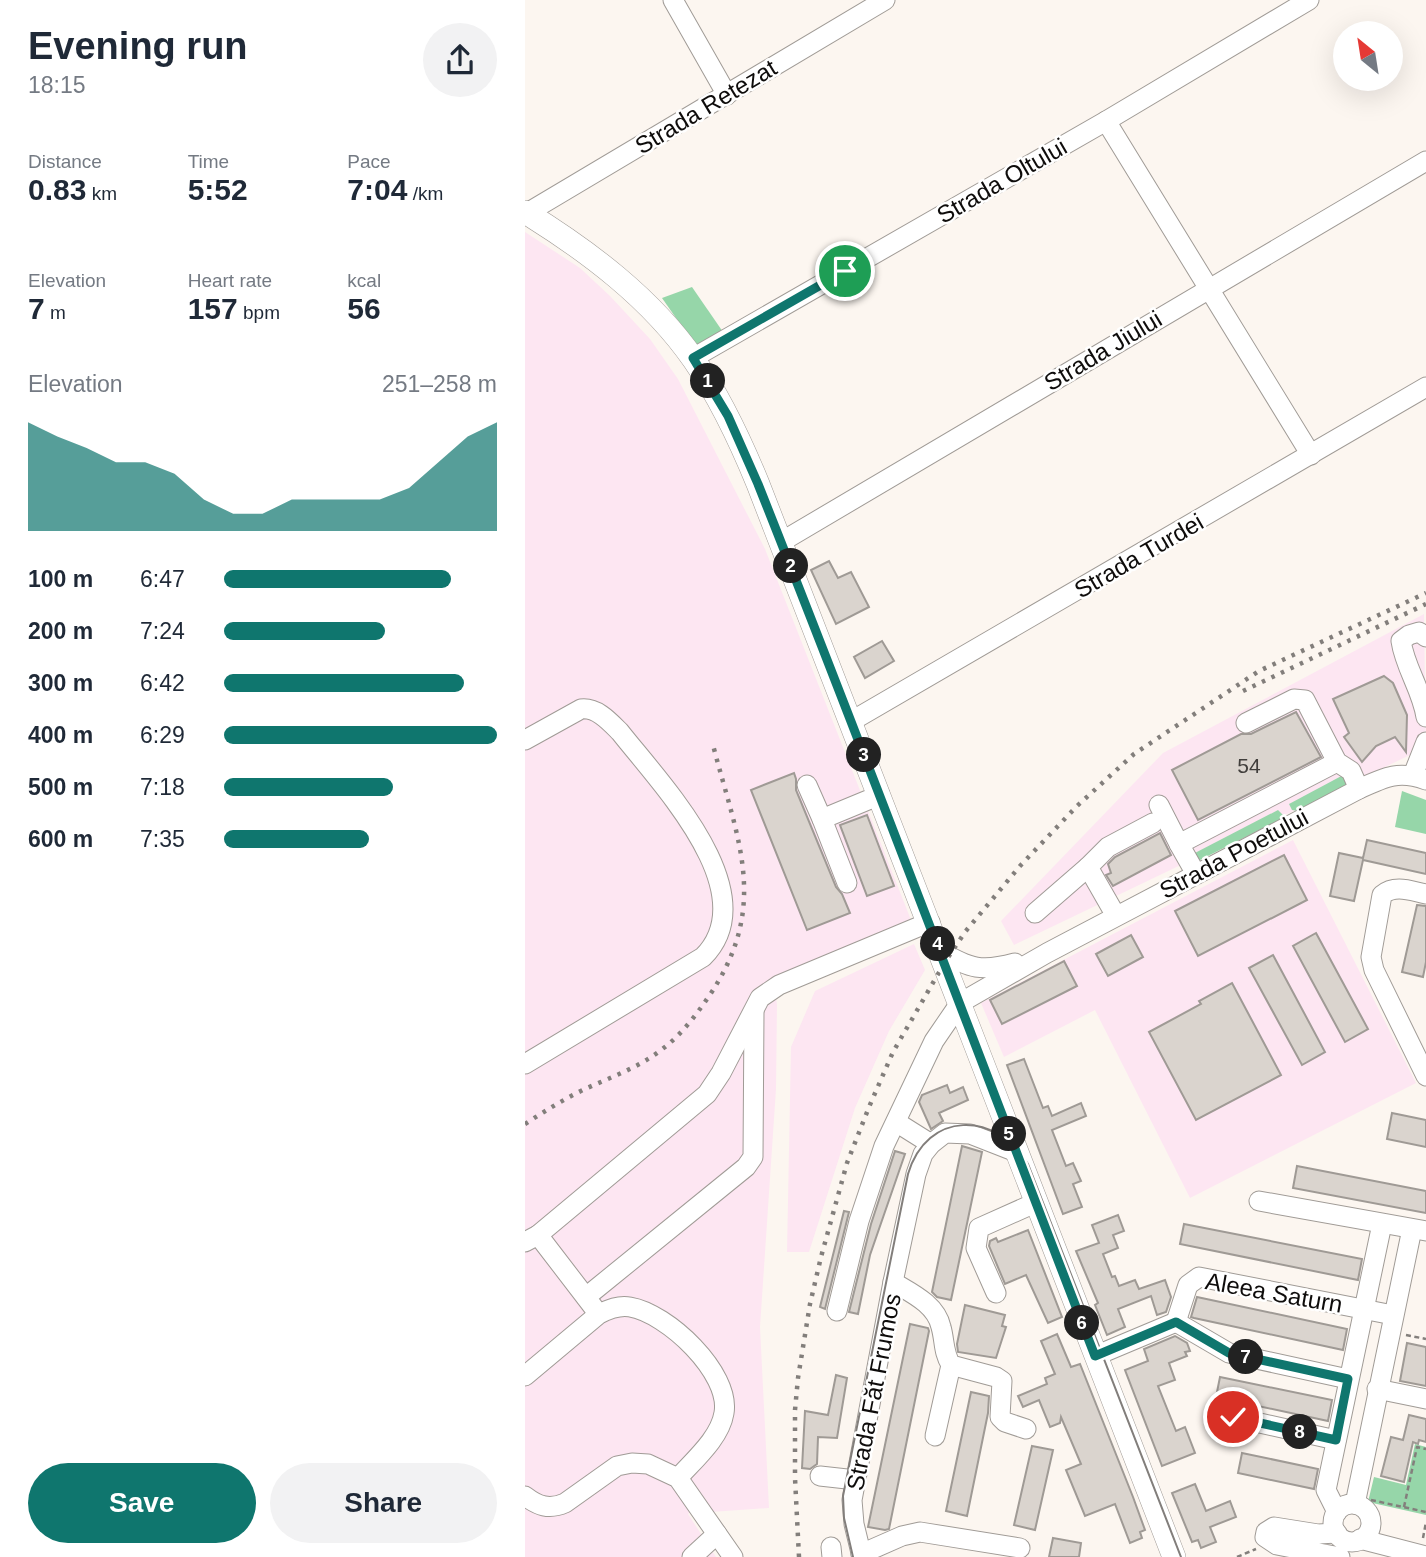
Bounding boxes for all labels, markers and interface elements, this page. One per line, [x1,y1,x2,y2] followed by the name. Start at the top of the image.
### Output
[1333,21,1403,91] north arrow
[1333,21,1403,91] map controls
[423,23,497,97] button: share
[28,25,248,67] text: Evening run
[630,54,782,159] street label: Strada Retezat
[28,72,86,98] text: 18:15
[932,133,1071,229] street label: Strada Oltului
[28,151,102,172] text: Distance
[188,151,229,172] text: Time
[347,151,391,172] text: Pace
[28,173,86,206] text: 0.83
[188,173,248,206] text: 5:52
[347,173,407,206] text: 7:04
[86,183,117,204] text: km
[407,183,443,204] text: /km
[815,241,875,301] pin
[826,252,864,290] icon: arrive
[28,270,106,291] text: Elevation
[188,270,272,291] text: Heart rate
[347,270,381,291] text: kcal
[28,292,45,325] text: 7
[188,292,238,325] text: 157
[347,292,381,325] text: 56
[45,302,66,323] text: m
[238,302,280,323] text: bpm
[1039,305,1166,396] street label: Strada Jiului
[691,364,725,398] pin: 1
[702,370,713,391] text: 1
[28,371,123,397] text: Elevation
[382,371,497,397] text: 251–258 m
[1070,508,1208,603] street label: Strada Turdei
[773,548,809,584] pin: 2
[785,555,796,576] text: 2
[28,566,93,592] text: 100 m
[140,566,185,592] text: 6:47
[28,618,93,644] text: 200 m
[140,618,185,644] text: 7:24
[28,670,93,696] text: 300 m
[140,670,185,696] text: 6:42
[28,722,93,748] text: 400 m
[140,722,185,748] text: 6:29
[847,738,881,772] pin: 3
[858,744,869,765] text: 3
[1237,754,1261,777] house number: 54
[28,774,93,800] text: 500 m
[140,774,185,800] text: 7:18
[1155,803,1313,904] street label: Strada Poetului
[28,826,93,852] text: 600 m
[140,826,185,852] text: 7:35
[921,926,955,962] pin: 4
[932,933,943,954] text: 4
[991,1116,1027,1152] pin: 5
[1003,1123,1014,1144] text: 5
[1203,1267,1345,1318] street label: Aleea Saturn
[841,1291,906,1493] street label: Strada Făt Frumos
[1065,1306,1099,1340] pin: 6
[1076,1312,1087,1333] text: 6
[1229,1340,1263,1374] pin: 7
[1240,1346,1251,1367] text: 7
[1203,1387,1263,1447] pin
[1214,1398,1252,1436] icon: check
[1283,1414,1317,1450] pin: 8
[1294,1421,1305,1442] text: 8
[28,1463,256,1543] button: Save
[270,1463,497,1543] button: Share

